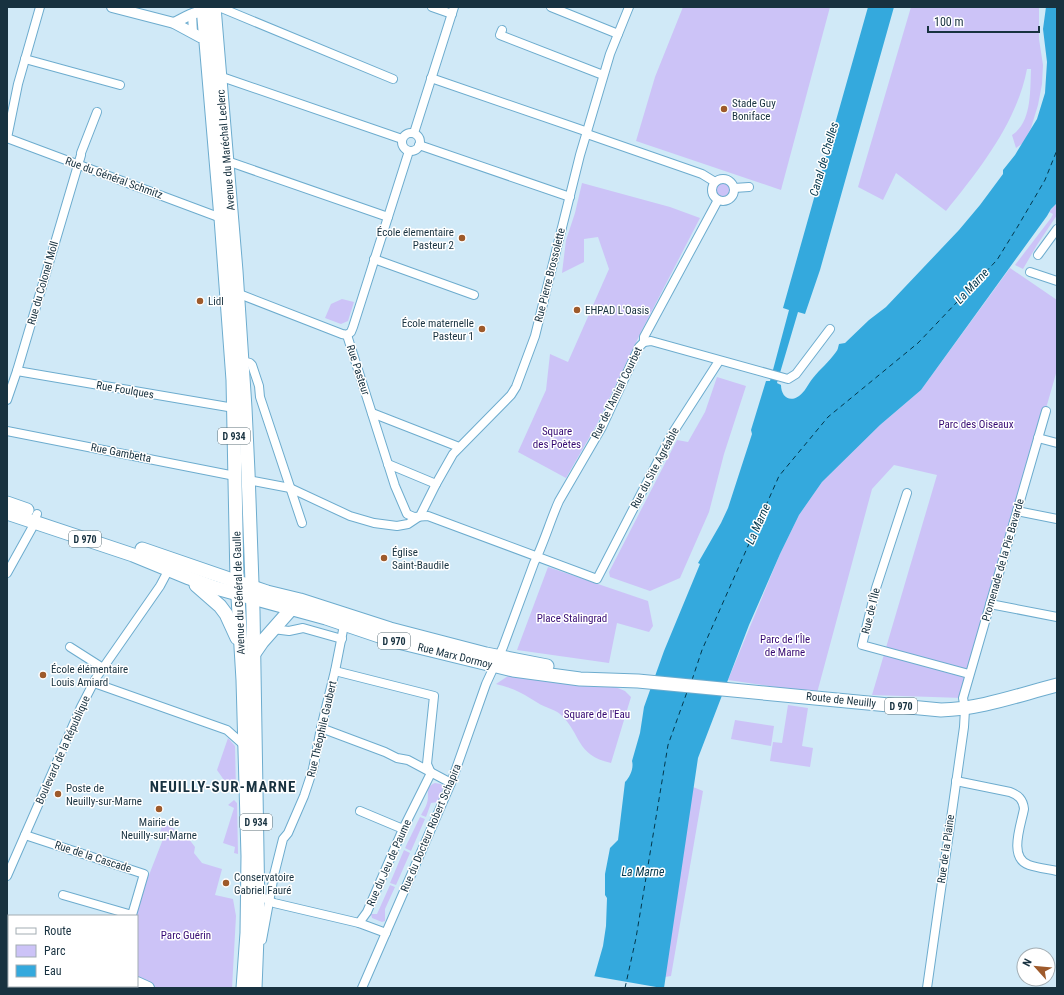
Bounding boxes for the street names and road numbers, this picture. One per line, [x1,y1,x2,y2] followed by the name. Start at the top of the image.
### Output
[214,89,238,211] street label: Avenue du Maréchal Leclerc
[64,154,165,202] street label: Rue du Général Schmitz
[532,227,568,323] street label: Rue Pierre Brossolette
[25,240,61,326] street label: Rue du Colonel Moll
[344,343,372,397] street label: Rue Pasteur
[589,345,645,441] street label: Rue de l'Amiral Courbet
[95,379,155,401] street label: Rue Foulques
[628,425,682,511] street label: Rue du Site Agréable
[218,428,250,444] road number: D 934
[90,441,152,465] street label: Rue Gambetta
[979,497,1027,623] street label: Promenade de la Pie Bavarde
[69,531,101,547] road number: D 970
[230,531,248,655] street label: Avenue du Général de Gaulle
[859,587,883,635] street label: Rue de l'Île
[378,633,410,649] road number: D 970
[416,640,494,672] street label: Rue Marx Dormoy
[305,680,339,778] street label: Rue Théophile Gaubert
[805,690,877,710] street label: Route de Neuilly
[33,694,93,806] street label: Boulevard de la République
[885,698,917,714] road number: D 970
[398,762,464,894] street label: Rue du Docteur Robert Schapira
[240,814,272,830] road number: D 934
[935,814,957,884] street label: Rue de la Plaine
[364,818,414,908] street label: Rue du Jeu de Paume
[53,838,133,876] street label: Rue de la Cascade

